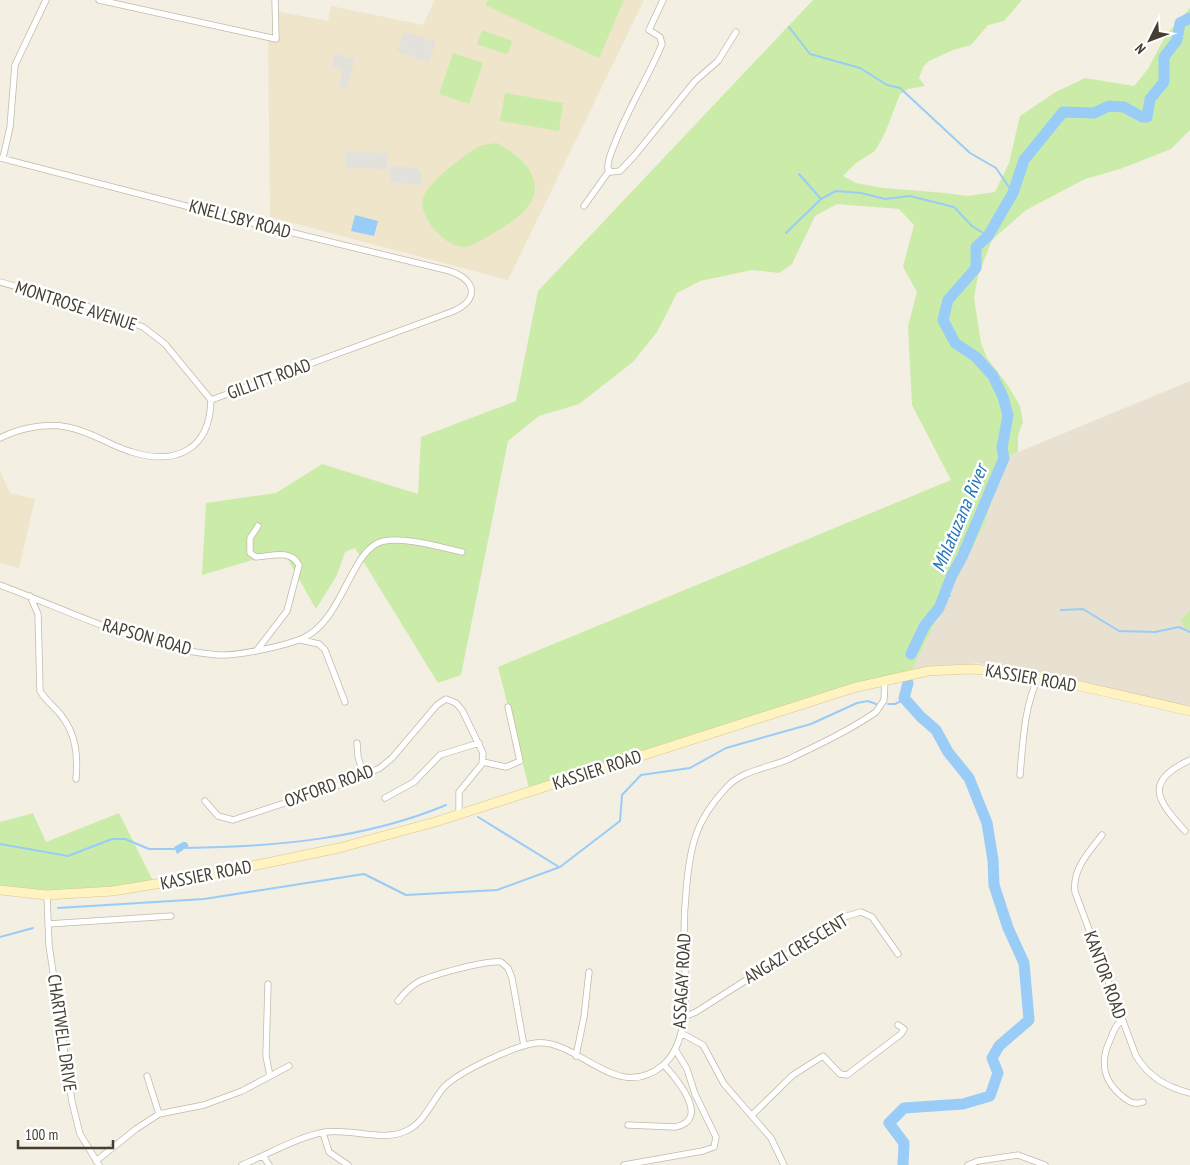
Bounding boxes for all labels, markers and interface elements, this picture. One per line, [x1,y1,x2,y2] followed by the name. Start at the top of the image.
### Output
[1125,15,1175,65] north arrow
[1131,40,1150,58] text: N
[187,194,294,243] street label: KNELLSBY ROAD
[12,275,140,336] street label: MONTROSE AVENUE
[224,353,314,404] street label: GILLITT ROAD
[926,458,993,575] water label: Mhlatuzana River
[100,613,194,660] street label: RAPSON ROAD
[984,658,1079,697] street label: KASSIER ROAD
[549,744,644,795] street label: KASSIER ROAD
[281,759,377,812] street label: OXFORD ROAD
[158,854,253,895] street label: KASSIER ROAD
[740,909,852,989] street label: ANGAZI CRESCENT
[1079,928,1132,1022] street label: KANTOR ROAD
[668,933,695,1029] street label: ASSAGAY ROAD
[43,973,82,1093] street label: CHARTWELL DRIVE
[18,1118,112,1150] scale bar
[25,1125,58,1144] text: 100 m

